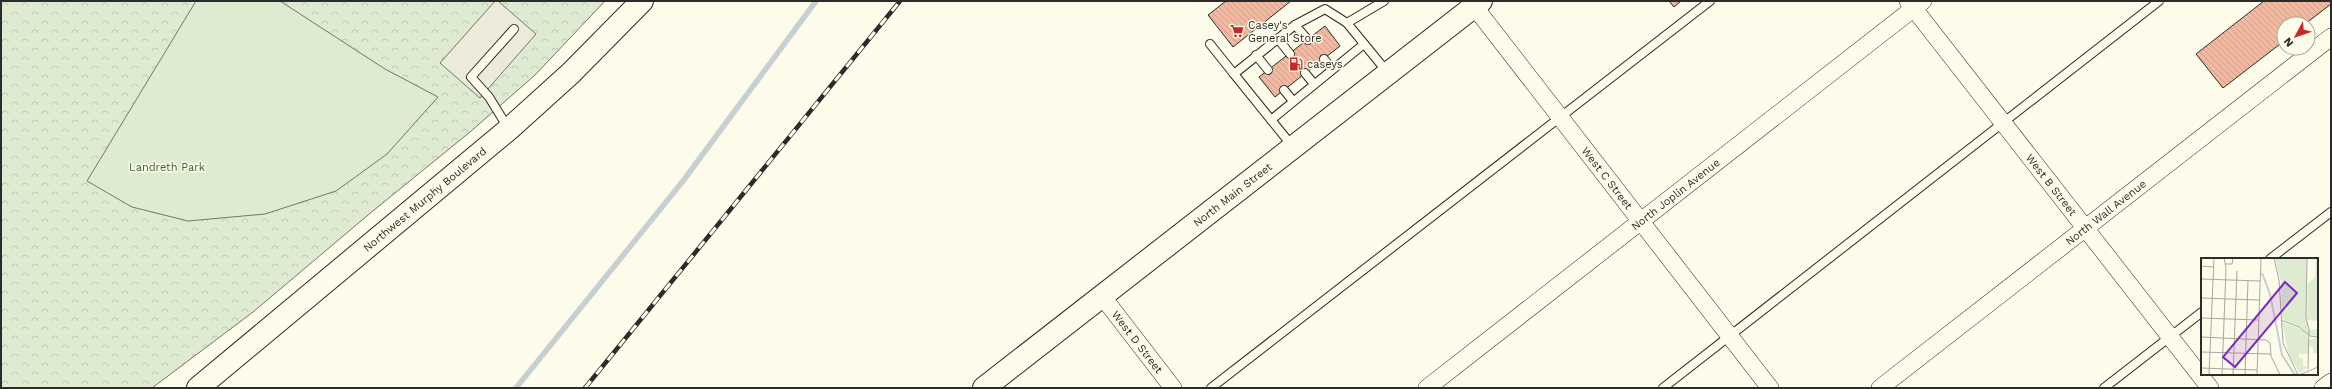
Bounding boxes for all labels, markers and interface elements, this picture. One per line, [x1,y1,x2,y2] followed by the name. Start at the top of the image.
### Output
[2276,16,2316,56] north arrow
[1248,19,1322,45] place label: Casey's General Store
[1229,23,1245,39] supermarket icon: Casey's General Store
[2281,35,2296,49] text: N
[1288,56,1304,72] fuel station icon: caseys
[1307,58,1343,71] place label: caseys
[361,145,489,255] street label: Northwest Murphy Boulevard
[1579,145,1635,212] street label: West C Street
[2023,151,2079,219] street label: West B Street
[1629,156,1723,233] street label: North Joplin Avenue
[1191,160,1275,230] street label: North Main Street
[129,161,205,174] park label: Landreth Park
[2063,177,2149,248] street label: North Wall Avenue
[2201,258,2318,375] inset map
[1109,308,1166,376] street label: West D Street

